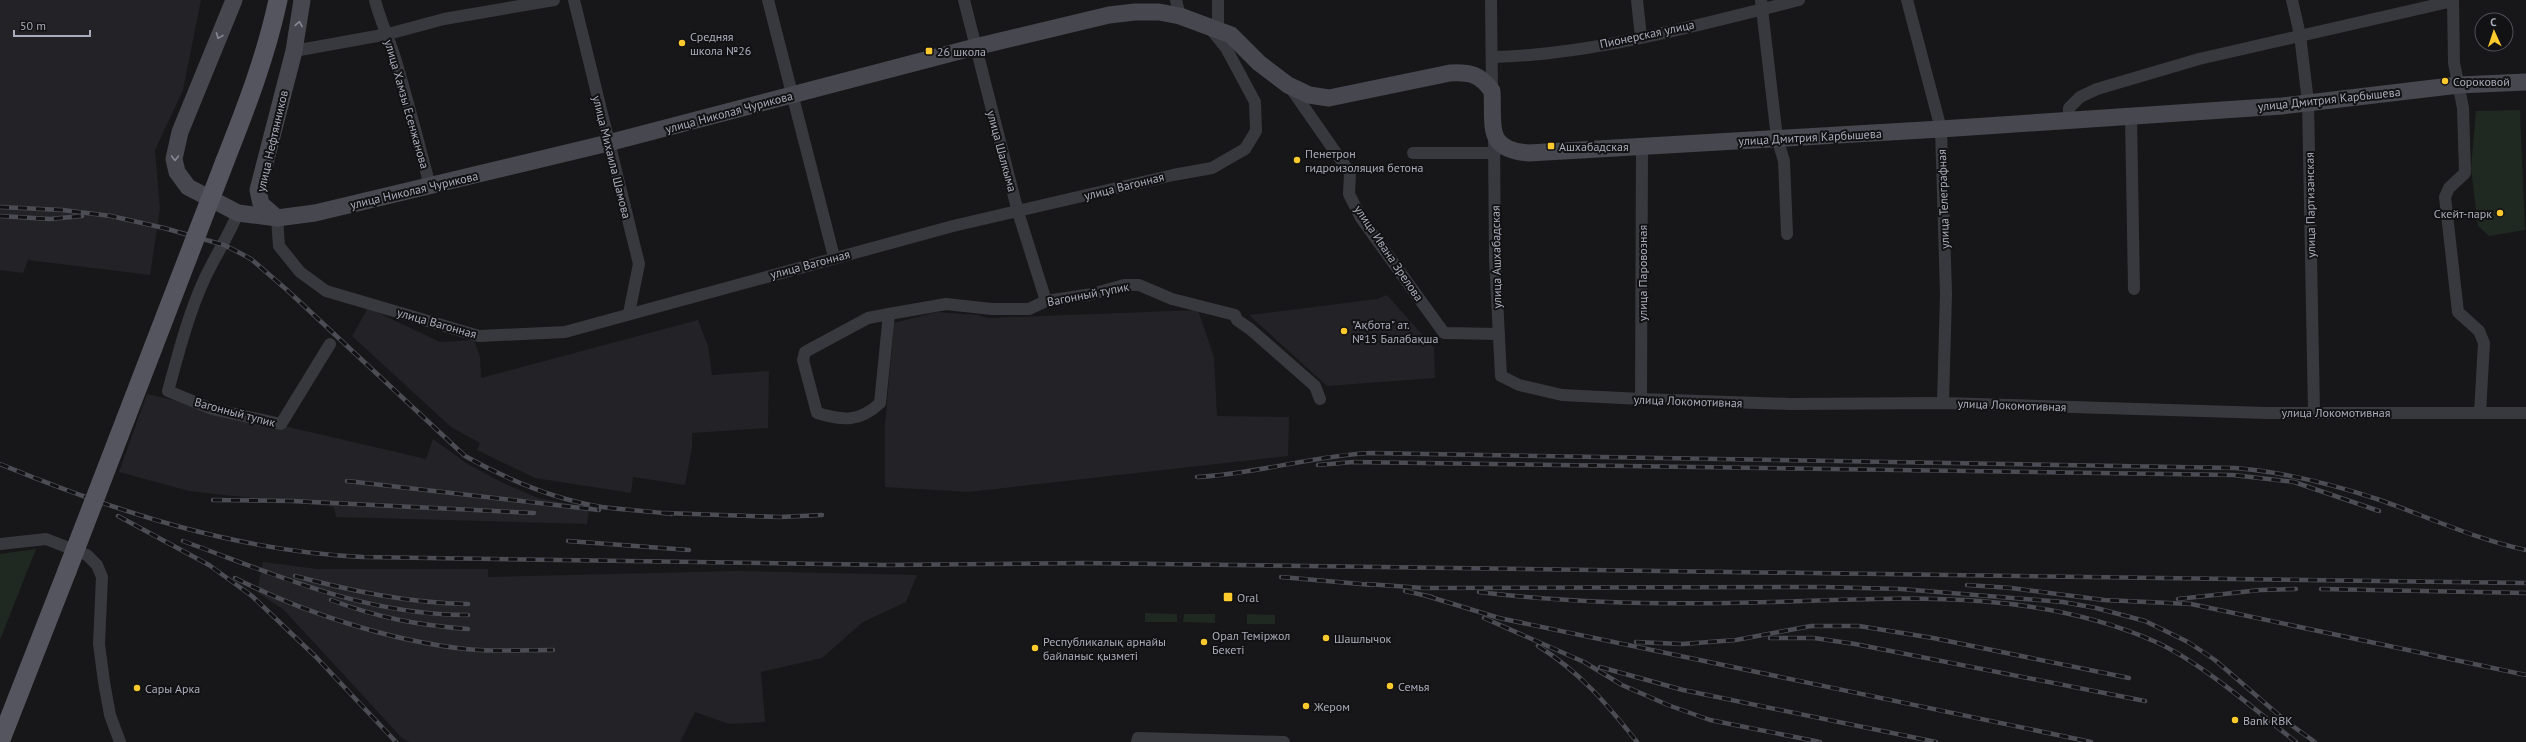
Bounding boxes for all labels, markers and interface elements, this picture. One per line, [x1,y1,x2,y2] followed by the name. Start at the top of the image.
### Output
[14,12,90,38] scale bar
[2474,12,2514,52] north arrow
[2490,15,2497,29] text: С
[1598,17,1696,51] street label: Пионерская улица
[20,18,46,33] text: 50 m
[294,21,303,27] one-way arrow
[690,29,751,58] place label: Средняя школа №26
[215,32,223,39] one-way arrow
[381,38,433,170] street label: улица Хамзы Есенжанова
[677,38,687,48] marker: Средняя школа №26
[937,44,986,59] place label: 26 школа
[924,46,934,56] marker: 26 школа
[2453,74,2510,89] place label: Сороковой
[2440,76,2450,86] marker: Сороковой
[2257,84,2401,114] street label: улица Дмитрия Карбышева
[664,88,794,136] street label: улица Николая Чурикова
[253,89,291,193] street label: улица Нефтянников
[589,94,635,220] street label: улица Михаила Шамова
[984,109,1020,193] street label: улица Шалкыма
[1738,126,1882,148] street label: улица Дмитрия Карбышева
[1559,139,1629,154] place label: Ашхабадская
[1546,141,1556,151] marker: Ашхабадская
[1305,146,1423,175] place label: Пенетрон гидроизоляция бетона
[1934,149,1952,249] street label: улица Телеграфная
[2302,152,2318,258] street label: улица Партизанская
[171,155,179,161] one-way arrow
[1292,155,1302,165] marker: Пенетрон гидроизоляция бетона
[348,168,480,212] street label: улица Николая Чурикова
[1082,169,1166,203] street label: улица Вагонная
[1351,202,1427,304] street label: улица Ивана Зрелова
[1488,205,1504,309] street label: улица Ашхабадская
[2434,206,2492,221] place label: Скейт-парк
[2495,208,2505,218] marker: Скейт-парк
[1635,225,1650,321] street label: улица Паровозная
[768,246,852,282] street label: улица Вагонная
[1046,279,1130,309] street label: Вагонный тупик
[396,304,478,342] street label: улица Вагонная
[1352,317,1438,346] place label: "Ақбота" ат. №15 Балабақша
[1339,326,1349,336] marker: "Ақбота" ат. №15 Балабақша
[1633,392,1743,410] street label: улица Локомотивная
[193,394,277,430] street label: Вагонный тупик
[1957,396,2067,414] street label: улица Локомотивная
[2281,405,2391,420] street label: улица Локомотивная
[1237,590,1259,605] place label: Oral
[1222,591,1234,603] marker: Oral
[1212,628,1290,657] place label: Орал Теміржол Бекеті
[1334,631,1392,646] place label: Шашлычок
[1321,633,1331,643] marker: Шашлычок
[1043,634,1166,663] place label: Республикалық арнайы байланыс қызметі
[1199,637,1209,647] marker: Орал Теміржол Бекеті
[1030,643,1040,653] marker: Республикалық арнайы байланыс қызметі
[1398,679,1430,694] place label: Семья
[145,681,200,696] place label: Сары Арка
[1385,681,1395,691] marker: Семья
[132,683,142,693] marker: Сары Арка
[1313,699,1350,714] place label: Жером
[1301,701,1311,711] marker: Жером
[2243,713,2293,728] place label: Bank RBK
[2230,715,2240,725] marker: Bank RBK

